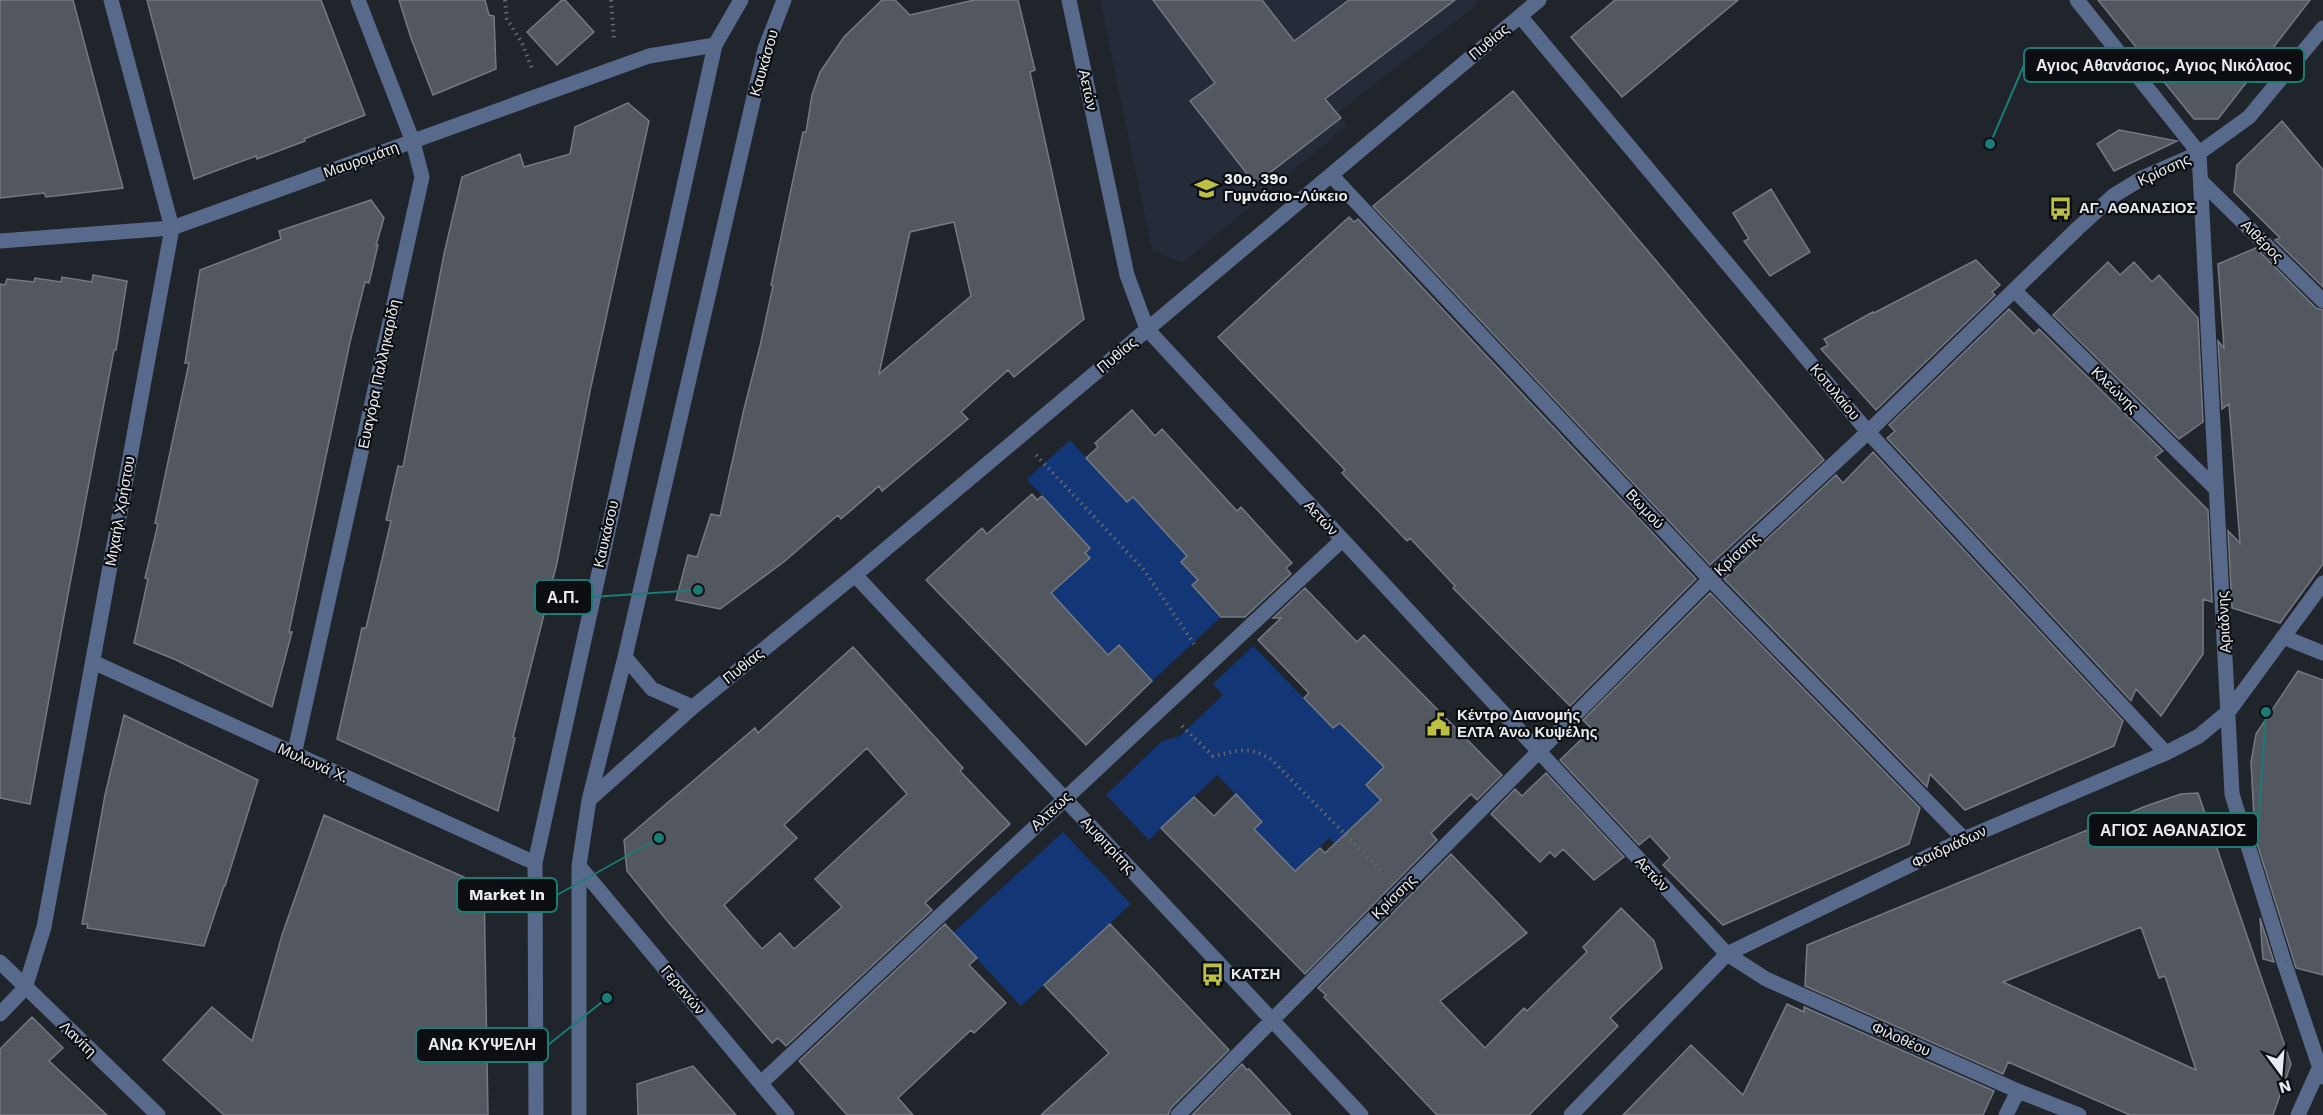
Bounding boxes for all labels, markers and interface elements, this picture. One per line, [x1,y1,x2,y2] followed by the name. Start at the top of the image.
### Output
[1465,20,1513,64] street label: Πυθίας
[746,28,782,98] street label: Καυκάσου
[2024,48,2304,82] callout: Αγιος Αθανάσιος, Αγιος Νικόλαος
[2036,56,2292,75] text: Αγιος Αθανάσιος, Αγιος Νικόλαος
[1075,68,1101,112] street label: Αετών
[321,138,401,182] street label: Μαυρομάτη
[2135,150,2193,190] street label: Κρίσσης
[1224,170,1348,205] place label: 30ο, 39ο Γυμνάσιο-Λύκειο
[1193,175,1219,201] school or university icon: 30ο, 39ο Γυμνάσιο-Λύκειο
[2048,195,2074,221] bus stop icon: ΑΓ. ΑΘΑΝΑΣΙΟΣ
[2079,199,2196,217] place label: ΑΓ. ΑΘΑΝΑΣΙΟΣ
[2237,216,2287,266] street label: Αιθέρος
[354,298,404,450] street label: Ευαγόρα Παλληκαρίδη
[1093,333,1141,377] street label: Πυθίας
[1806,360,1864,424] street label: Κοτυλαίου
[2088,363,2142,417] street label: Κλεώνης
[101,455,139,567] street label: Μιχαήλ Χρήστου
[1622,485,1668,533] street label: Βωμού
[1300,497,1342,539] street label: Αετών
[590,499,622,569] street label: Καυκάσου
[1710,528,1764,580] street label: Κρίσσης
[535,580,592,614] callout: Α.Π.
[547,588,579,607] text: Α.Π.
[2213,591,2235,653] street label: Αριάδνης
[719,644,767,688] street label: Πυθίας
[1457,706,1598,741] place label: Κέντρο Διανομής ΕΛΤΑ Άνω Κυψέλης
[1426,711,1452,737] public building icon: Κέντρο Διανομής ΕΛΤΑ Άνω Κυψέλης
[275,740,351,786] street label: Μυλωνά Χ.
[1027,788,1075,834] street label: Αλτεως
[1077,813,1139,877] street label: Αμφιτρίτης
[2088,813,2258,847] callout: ΑΓΙΟΣ ΑΘΑΝΑΣΙΟΣ
[2100,821,2246,840] text: ΑΓΙΟΣ ΑΘΑΝΑΣΙΟΣ
[1909,822,1989,872] street label: Φαιδριάδων
[1631,853,1673,895] street label: Αετών
[1368,871,1420,923] street label: Κρίσσης
[457,878,557,912] callout: Market In
[469,885,545,904] text: Market In
[1200,961,1226,987] bus stop icon: ΚΑΤΣΗ
[657,962,709,1018] street label: Γερανών
[1231,965,1280,983] place label: ΚΑΤΣΗ
[56,1017,100,1061] street label: Λανίτη
[1869,1018,1933,1060] street label: Φιλοθέου
[416,1028,548,1062] callout: ΑΝΩ ΚΥΨΕΛΗ
[428,1035,536,1054] text: ΑΝΩ ΚΥΨΕΛΗ
[2251,1043,2311,1103] north arrow
[2277,1076,2293,1098] text: N

